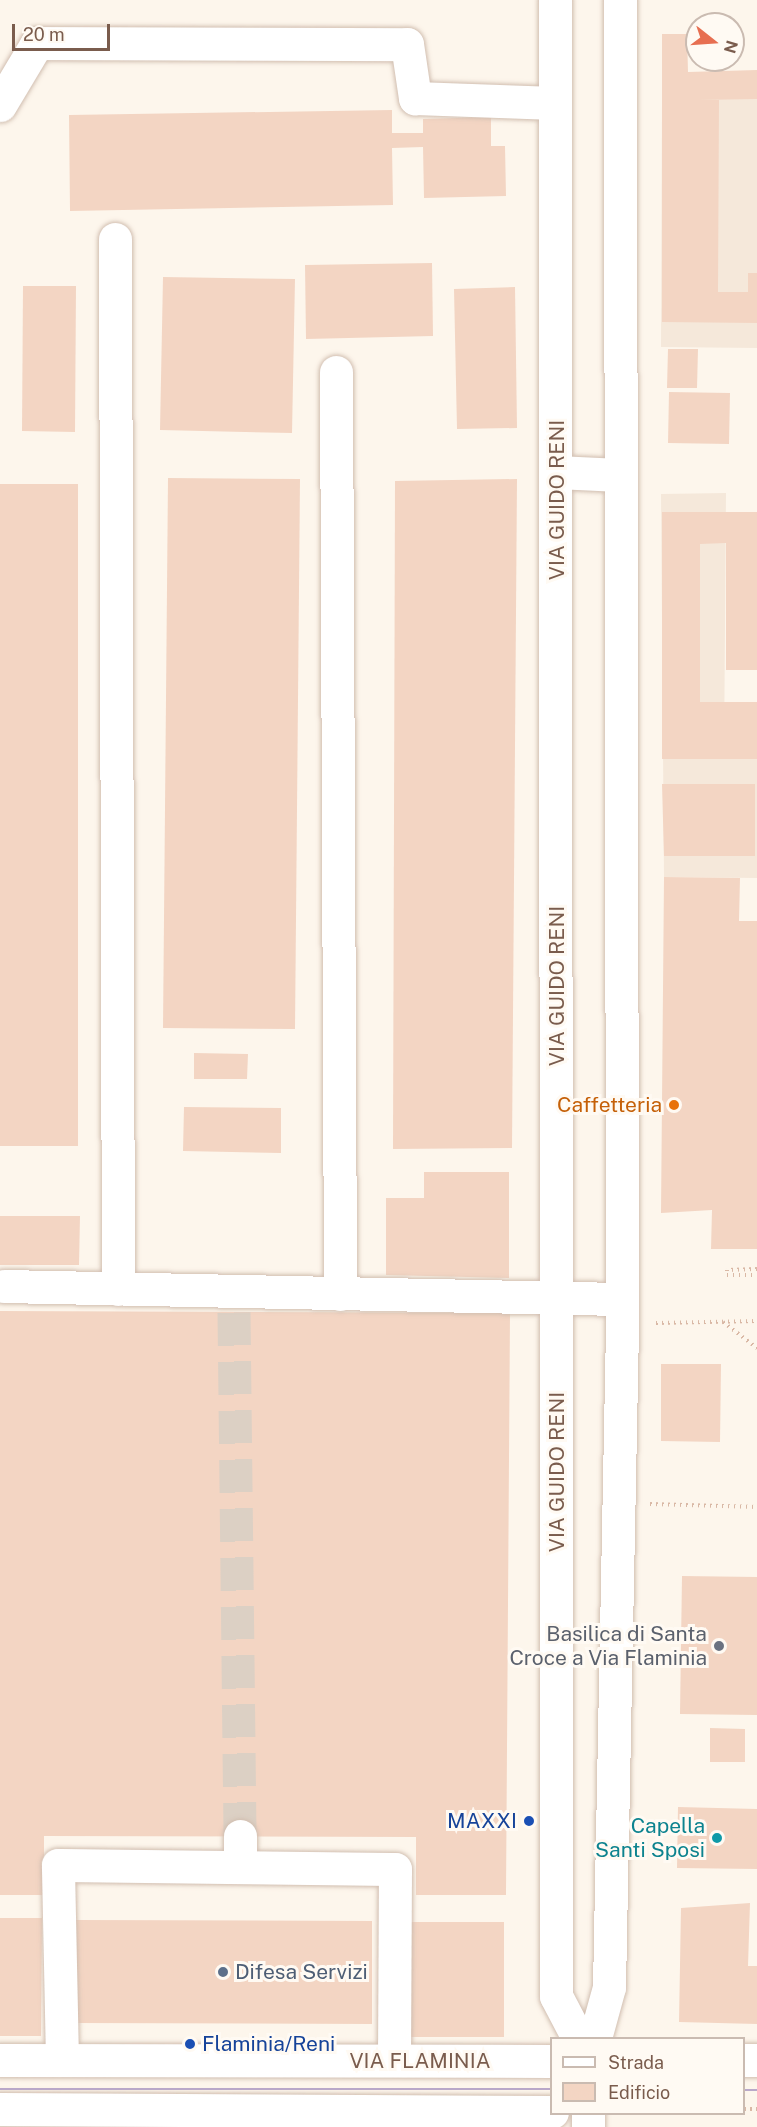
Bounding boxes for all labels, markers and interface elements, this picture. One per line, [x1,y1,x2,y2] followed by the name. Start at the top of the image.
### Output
[15,12,112,50] scale bar
[685,12,745,72] north arrow
[23,24,65,45] text: 20 m
[720,38,742,56] text: N
[544,420,570,580] street label: VIA GUIDO RENI
[544,906,570,1066] street label: VIA GUIDO RENI
[557,1092,662,1118] place label: Caffetteria
[667,1098,681,1112] marker: Caffetteria
[544,1392,570,1552] street label: VIA GUIDO RENI
[509,1621,707,1671] place label: Basilica di Santa Croce a Via Flaminia
[712,1639,726,1653] marker: Basilica di Santa Croce a Via Flaminia
[447,1808,517,1834] place label: MAXXI
[595,1813,705,1863] place label: Capella Santi Sposi
[522,1814,536,1828] marker: MAXXI
[710,1831,724,1845] marker: Capella Santi Sposi
[235,1959,368,1985] place label: Difesa Servizi
[216,1965,230,1979] marker: Difesa Servizi
[202,2031,335,2057] place label: Flaminia/Reni
[183,2037,197,2051] marker: Flaminia/Reni
[550,2037,745,2115] legend
[349,2048,491,2074] street label: VIA FLAMINIA
[608,2052,664,2073] text: Strada
[608,2082,670,2103] text: Edificio

